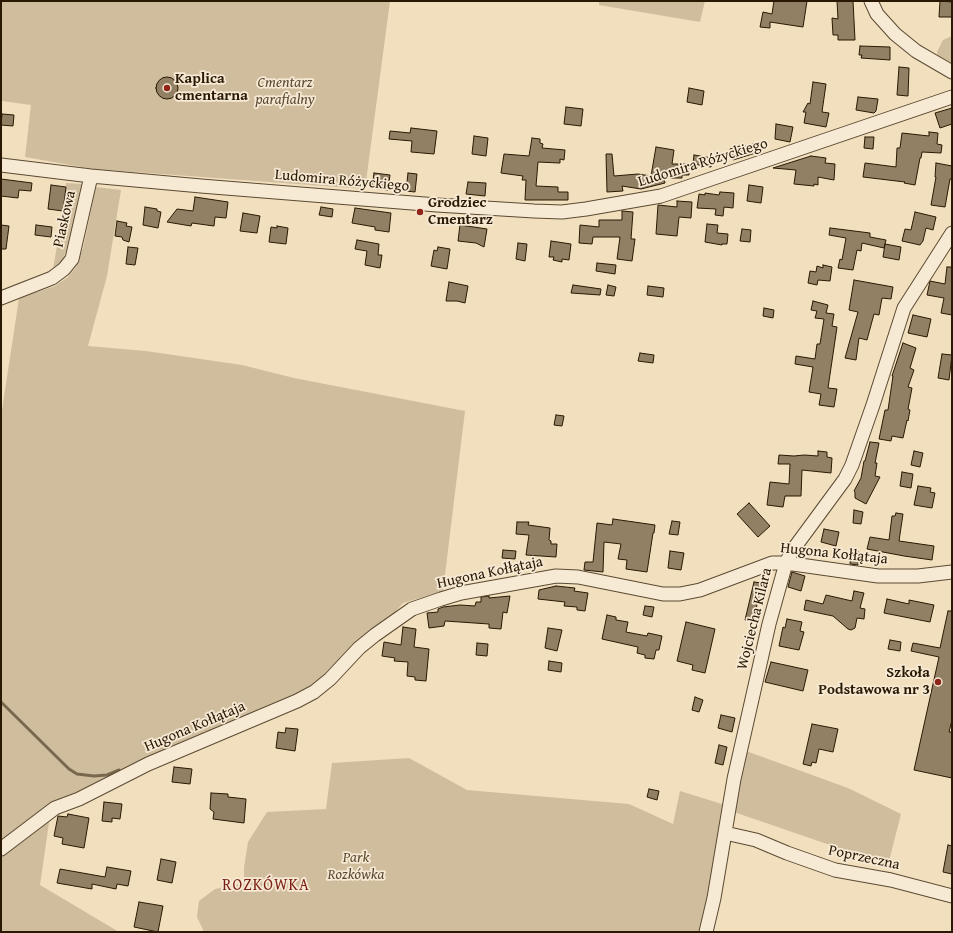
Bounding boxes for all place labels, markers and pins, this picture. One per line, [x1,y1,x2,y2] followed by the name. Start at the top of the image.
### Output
[175,70,248,105] place label: Kaplica cmentarna
[162,83,172,93] marker: Kaplica cmentarna
[428,194,493,229] place label: Grodziec Cmentarz
[415,207,425,217] marker: Grodziec Cmentarz
[818,664,930,699] place label: Szkoła Podstawowa nr 3
[933,677,943,687] marker: Szkoła Podstawowa nr 3

